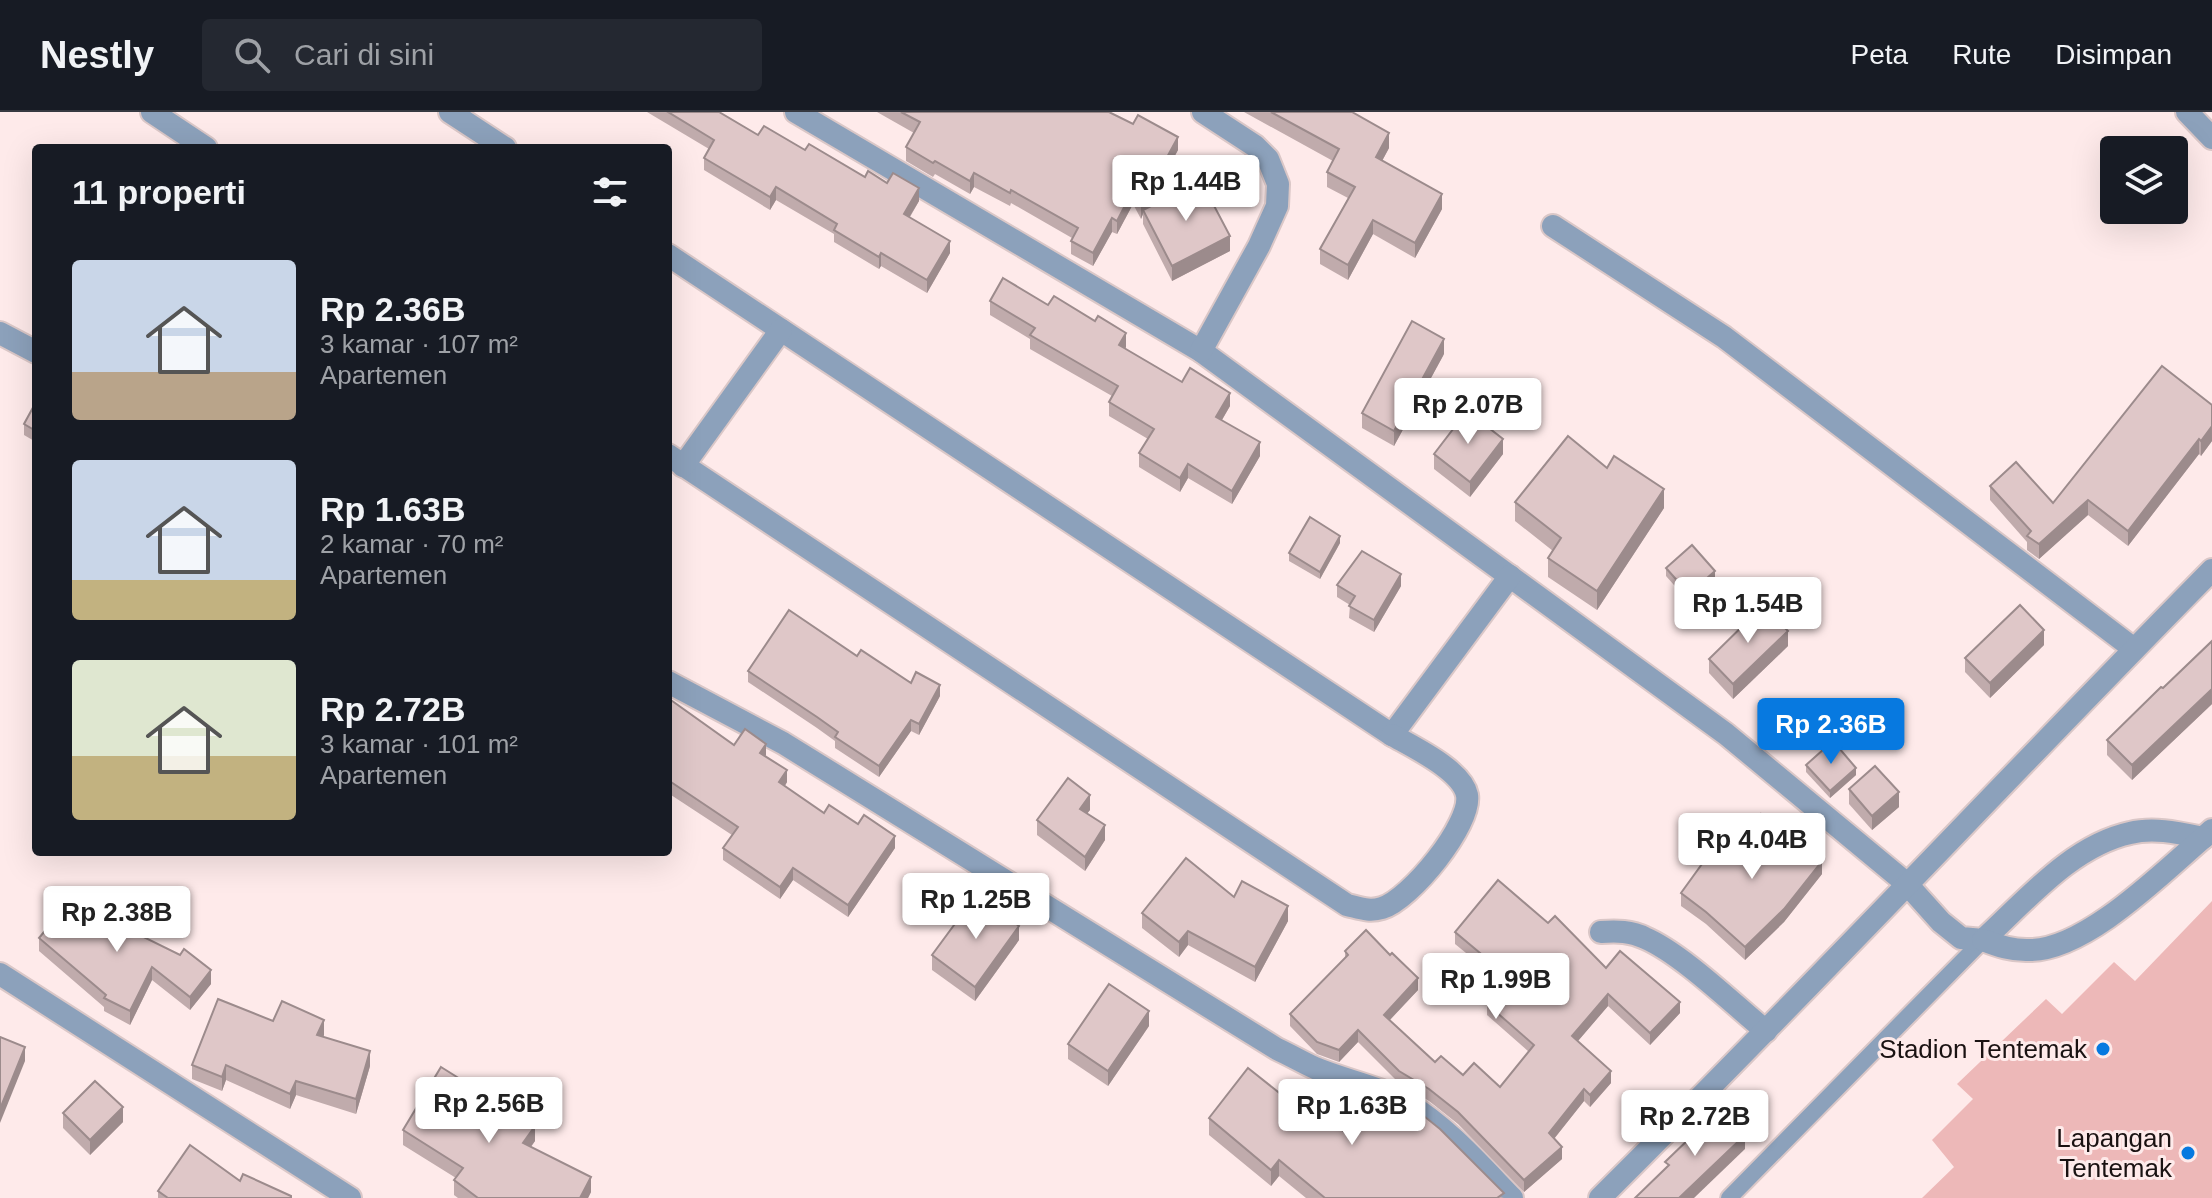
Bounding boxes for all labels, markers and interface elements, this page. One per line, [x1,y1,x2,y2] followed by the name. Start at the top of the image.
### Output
[202,19,762,91] search box
[230,33,274,77] icon: search
[40,34,154,76] text: Nestly
[294,38,434,71] text: Cari di sini
[1851,39,1908,70] text: Peta
[1952,39,2011,70] text: Rute
[2055,39,2172,70] text: Disimpan
[2100,136,2188,224] map controls
[2100,136,2188,224] button: layers
[1103,155,1269,223] pin: Rp 1.44B
[1130,166,1242,196] text: Rp 1.44B
[588,170,632,214] icon: filters
[72,173,246,211] text: 11 properti
[320,290,466,328] text: Rp 2.36B
[136,292,232,388] icon: home
[320,329,518,359] text: 3 kamar · 107 m²
[320,360,447,390] text: Apartemen
[1385,378,1551,446] pin: Rp 2.07B
[1412,389,1524,419] text: Rp 2.07B
[320,490,466,528] text: Rp 1.63B
[136,492,232,588] icon: home
[320,529,504,559] text: 2 kamar · 70 m²
[320,560,447,590] text: Apartemen
[1665,577,1831,645] pin: Rp 1.54B
[1692,588,1804,618] text: Rp 1.54B
[320,690,466,728] text: Rp 2.72B
[136,692,232,788] icon: home
[1748,698,1914,766] pin: Rp 2.36B
[1775,709,1887,739] text: Rp 2.36B
[320,729,518,759] text: 3 kamar · 101 m²
[320,760,447,790] text: Apartemen
[1669,813,1835,881] pin: Rp 4.04B
[1696,824,1808,854] text: Rp 4.04B
[893,873,1059,941] pin: Rp 1.25B
[920,884,1032,914] text: Rp 1.25B
[34,886,200,954] pin: Rp 2.38B
[61,897,173,927] text: Rp 2.38B
[1413,953,1579,1021] pin: Rp 1.99B
[1440,964,1552,994] text: Rp 1.99B
[1879,1034,2088,1064] place label: Stadion Tentemak
[2094,1040,2112,1058] marker: Stadion Tentemak
[406,1077,572,1145] pin: Rp 2.56B
[1269,1079,1435,1147] pin: Rp 1.63B
[433,1088,545,1118] text: Rp 2.56B
[1296,1090,1408,1120] text: Rp 1.63B
[1612,1090,1778,1158] pin: Rp 2.72B
[1639,1101,1751,1131] text: Rp 2.72B
[2056,1123,2173,1183] place label: Lapangan Tentemak
[2179,1144,2197,1162] marker: Lapangan Tentemak

